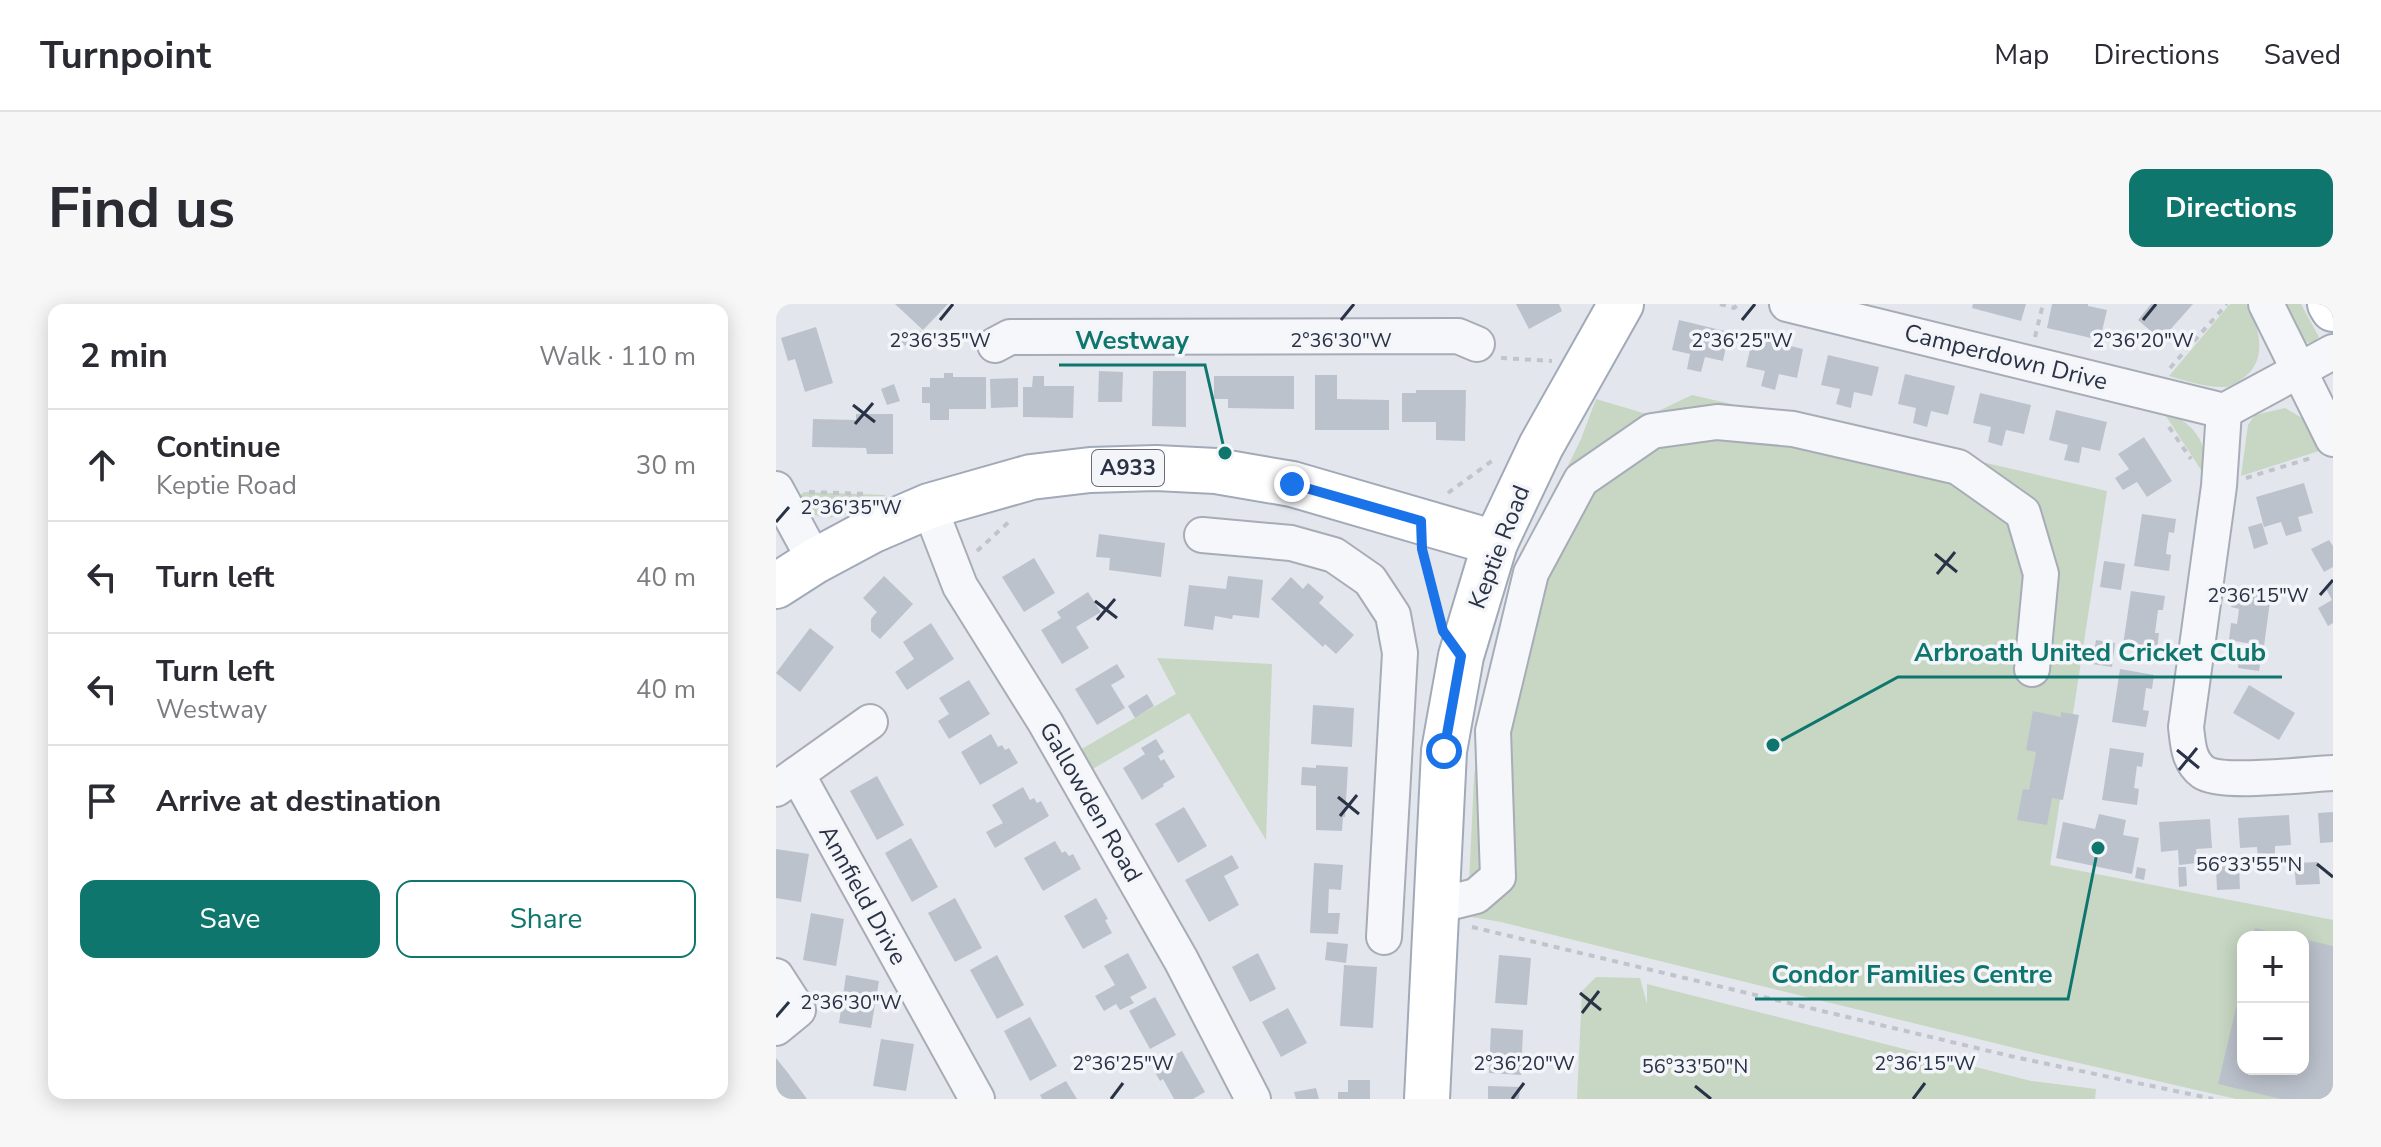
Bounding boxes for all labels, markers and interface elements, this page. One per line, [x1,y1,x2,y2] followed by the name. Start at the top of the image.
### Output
[40,30,211,81] text: Turnpoint
[1994,36,2049,74] text: Map
[2093,36,2220,74] text: Directions
[2264,36,2341,74] text: Saved
[2129,169,2333,247] button: Directions
[48,170,235,247] text: Find us
[1059,315,1205,365] callout: Westway
[1901,316,2111,398] street label: Camperdown Drive
[1075,323,1189,358] text: Westway
[889,327,991,354] text: 2°36'35"W
[1290,327,1392,354] text: 2°36'30"W
[1691,327,1793,354] text: 2°36'25"W
[2092,327,2194,354] text: 2°36'20"W
[80,333,168,379] text: 2 min
[539,339,696,374] text: Walk · 110 m
[156,427,281,468] text: Continue
[80,443,124,487] icon: ahead
[636,448,696,483] text: 30 m
[1092,450,1164,486] road number: A933
[1274,466,1310,502] route end
[156,468,297,503] text: Keptie Road
[1461,481,1537,613] street label: Keptie Road
[800,494,902,521] text: 2°36'35"W
[80,555,124,599] icon: left
[156,557,274,598] text: Turn left
[636,560,696,595] text: 40 m
[2207,582,2309,609] text: 2°36'15"W
[1898,627,2282,677] callout: Arbroath United Cricket Club
[1914,635,2266,670] text: Arbroath United Cricket Club
[156,651,274,692] text: Turn left
[80,667,124,711] icon: left
[636,672,696,707] text: 40 m
[156,692,267,727] text: Westway
[1032,716,1150,888] street label: Gallowden Road
[1426,733,1462,769] route start
[80,779,124,823] icon: arrive
[156,781,441,822] text: Arrive at destination
[811,819,915,971] street label: Annfield Drive
[2196,851,2302,878] text: 56°33'55"N
[80,880,380,958] button: Save
[396,880,696,958] button: Share
[2237,931,2309,1075] map controls
[2237,931,2309,1003] button: +
[1755,949,2068,999] callout: Condor Families Centre
[1771,957,2053,992] text: Condor Families Centre
[800,989,902,1016] text: 2°36'30"W
[2237,1003,2309,1075] button: −
[1072,1050,1174,1077] text: 2°36'25"W
[1473,1050,1575,1077] text: 2°36'20"W
[1874,1050,1976,1077] text: 2°36'15"W
[1642,1053,1748,1080] text: 56°33'50"N

